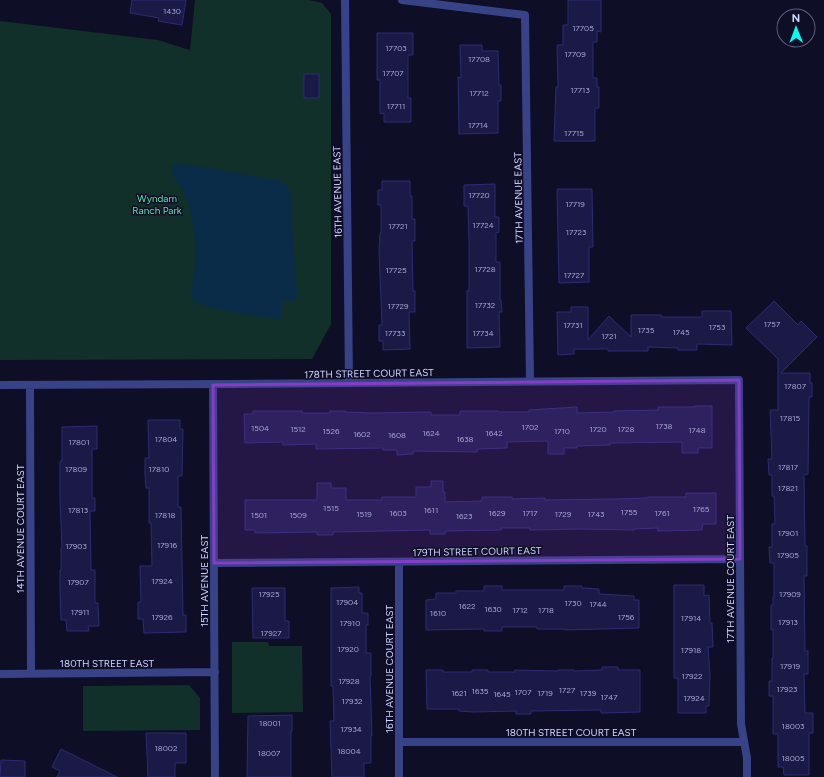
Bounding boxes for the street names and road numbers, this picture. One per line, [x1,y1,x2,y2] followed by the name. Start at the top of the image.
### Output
[330,145,345,238] street label: 16TH AVENUE EAST
[511,152,526,244] street label: 17TH AVENUE EAST
[304,366,434,381] street label: 178TH STREET COURT EAST
[14,464,27,593] street label: 14TH AVENUE COURT EAST
[724,515,737,643] street label: 17TH AVENUE COURT EAST
[198,534,211,627] street label: 15TH AVENUE EAST
[412,544,542,559] street label: 179TH STREET COURT EAST
[383,604,396,733] street label: 16TH AVENUE COURT EAST
[60,657,155,670] street label: 180TH STREET EAST
[506,726,637,739] street label: 180TH STREET COURT EAST

